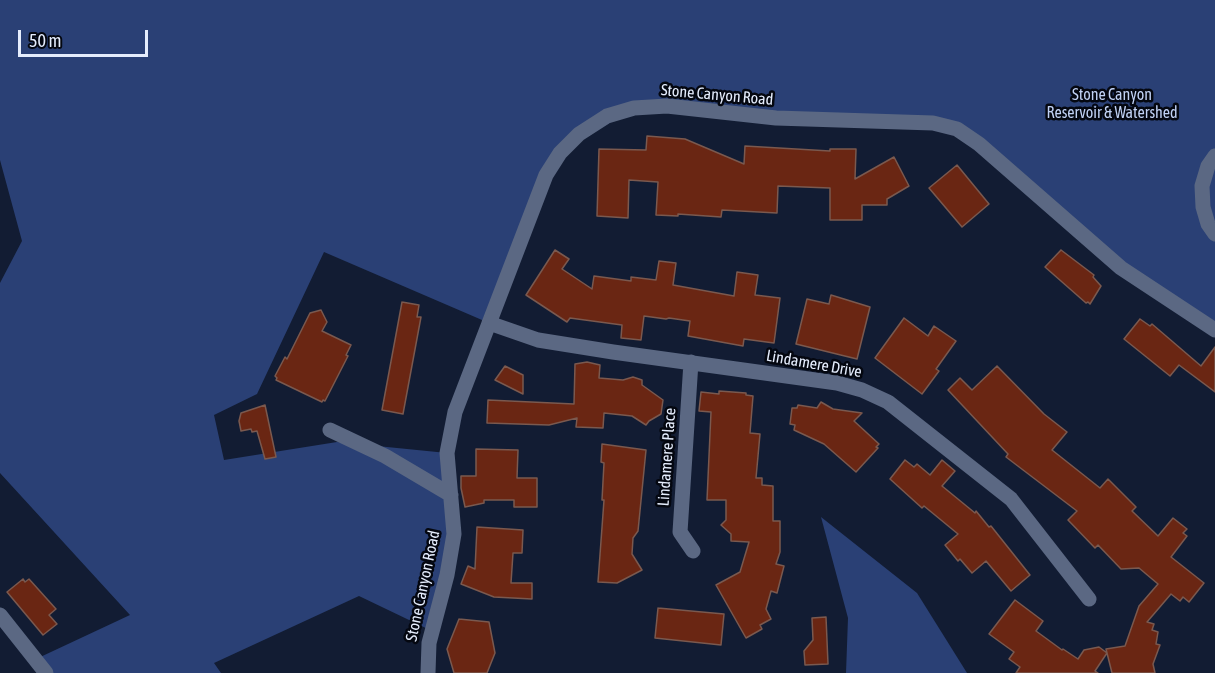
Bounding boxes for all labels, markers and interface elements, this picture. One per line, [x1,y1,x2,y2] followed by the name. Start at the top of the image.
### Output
[21,18,152,56] scale bar
[29,30,61,51] text: 50 m
[660,81,774,109] street label: Stone Canyon Road
[1046,85,1178,123] park label: Stone Canyon Reservoir & Watershed
[765,346,863,382] street label: Lindamere Drive
[654,407,680,507] street label: Lindamere Place
[402,529,444,643] street label: Stone Canyon Road

